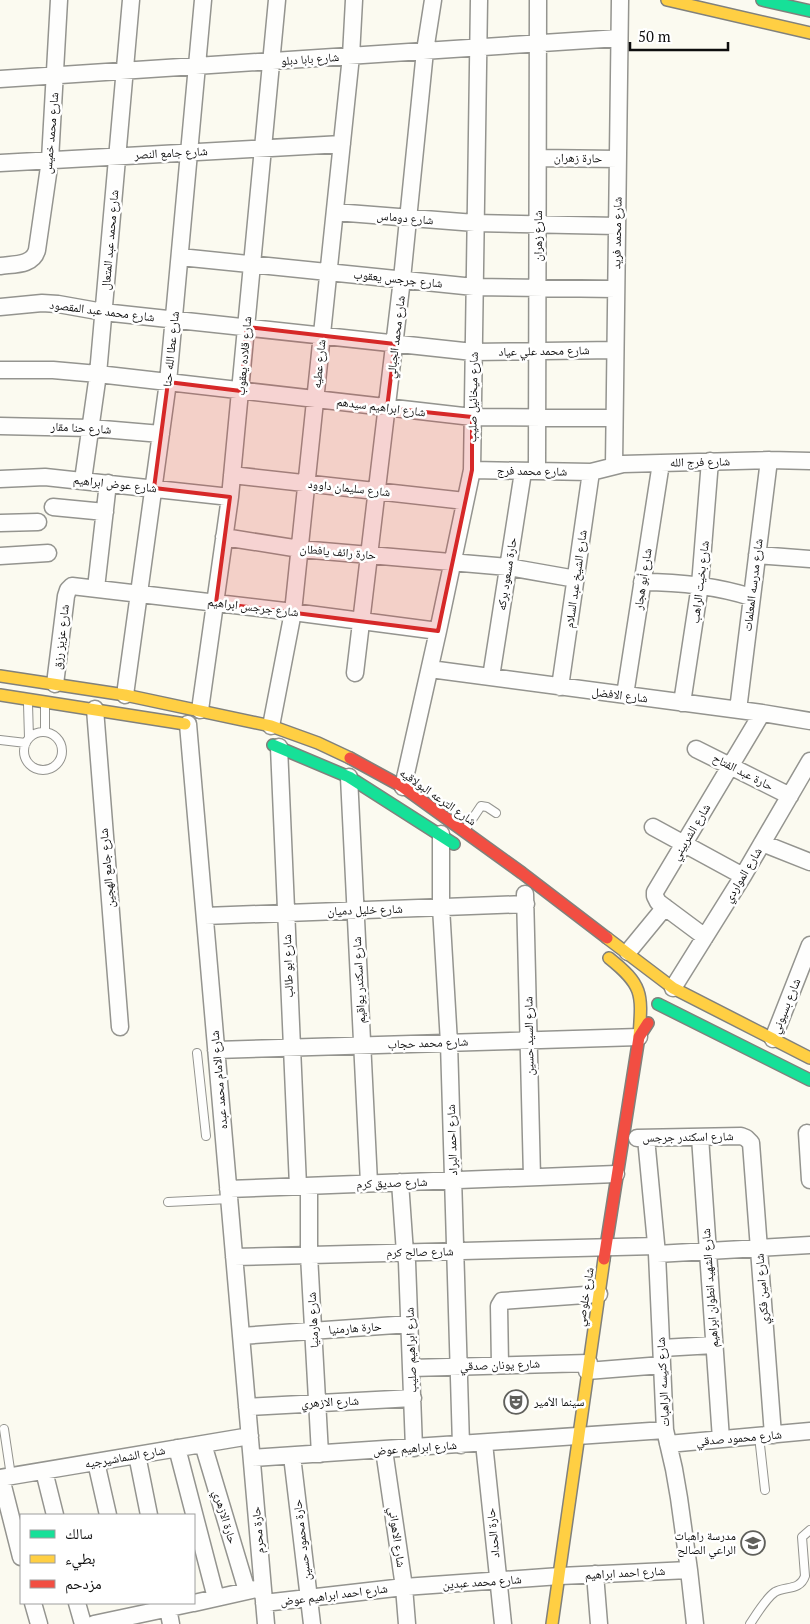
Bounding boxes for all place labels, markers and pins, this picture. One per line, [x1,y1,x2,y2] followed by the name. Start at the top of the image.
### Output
[503,1389,529,1415] theatre icon: سينما الأمير
[533,1394,584,1409] place label: سينما الأمير
[675,1528,736,1560] place label: مدرسة راهبات الراعي الصالح
[740,1530,766,1556] school or university icon: مدرسة راهبات الراعي الصالح

